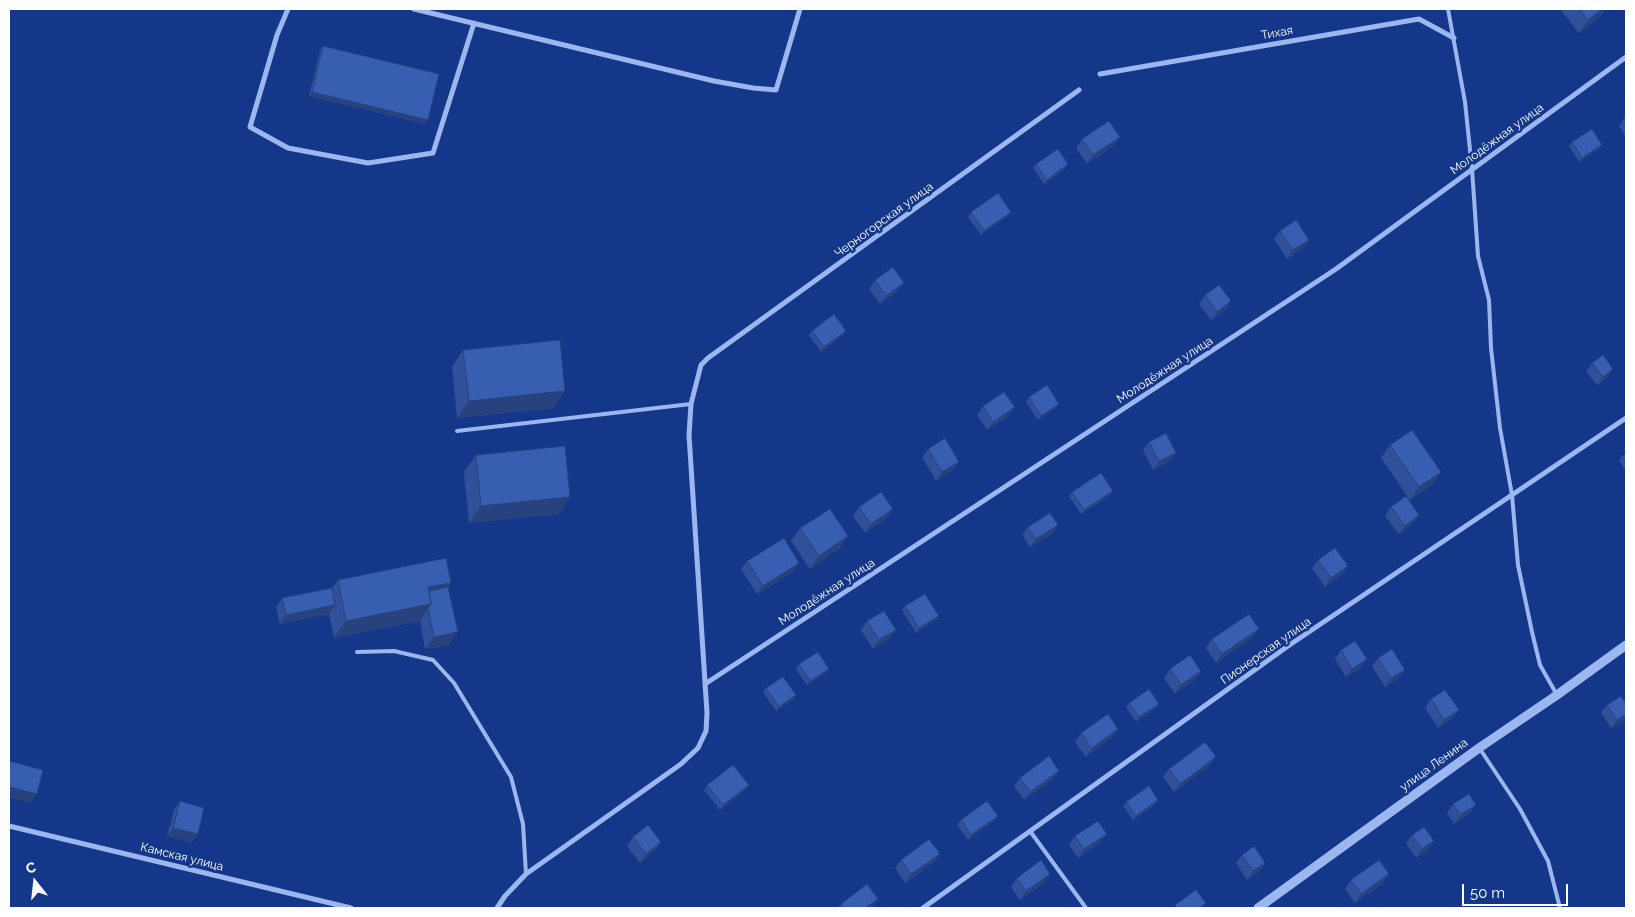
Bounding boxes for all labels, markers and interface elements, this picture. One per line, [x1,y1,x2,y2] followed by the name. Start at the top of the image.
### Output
[1260,23,1294,43] street label: Тихая
[1448,100,1546,178] street label: Молодёжная улица
[832,179,936,261] street label: Черногорская улица
[1114,334,1216,406] street label: Молодёжная улица
[776,556,878,628] street label: Молодёжная улица
[1218,614,1314,688] street label: Пионерская улица
[1397,736,1471,794] street label: улица Ленина
[139,840,225,874] street label: Камская улица
[10,857,60,907] north arrow
[24,859,38,877] text: С
[1465,874,1571,906] scale bar
[1470,884,1505,902] text: 50 m

